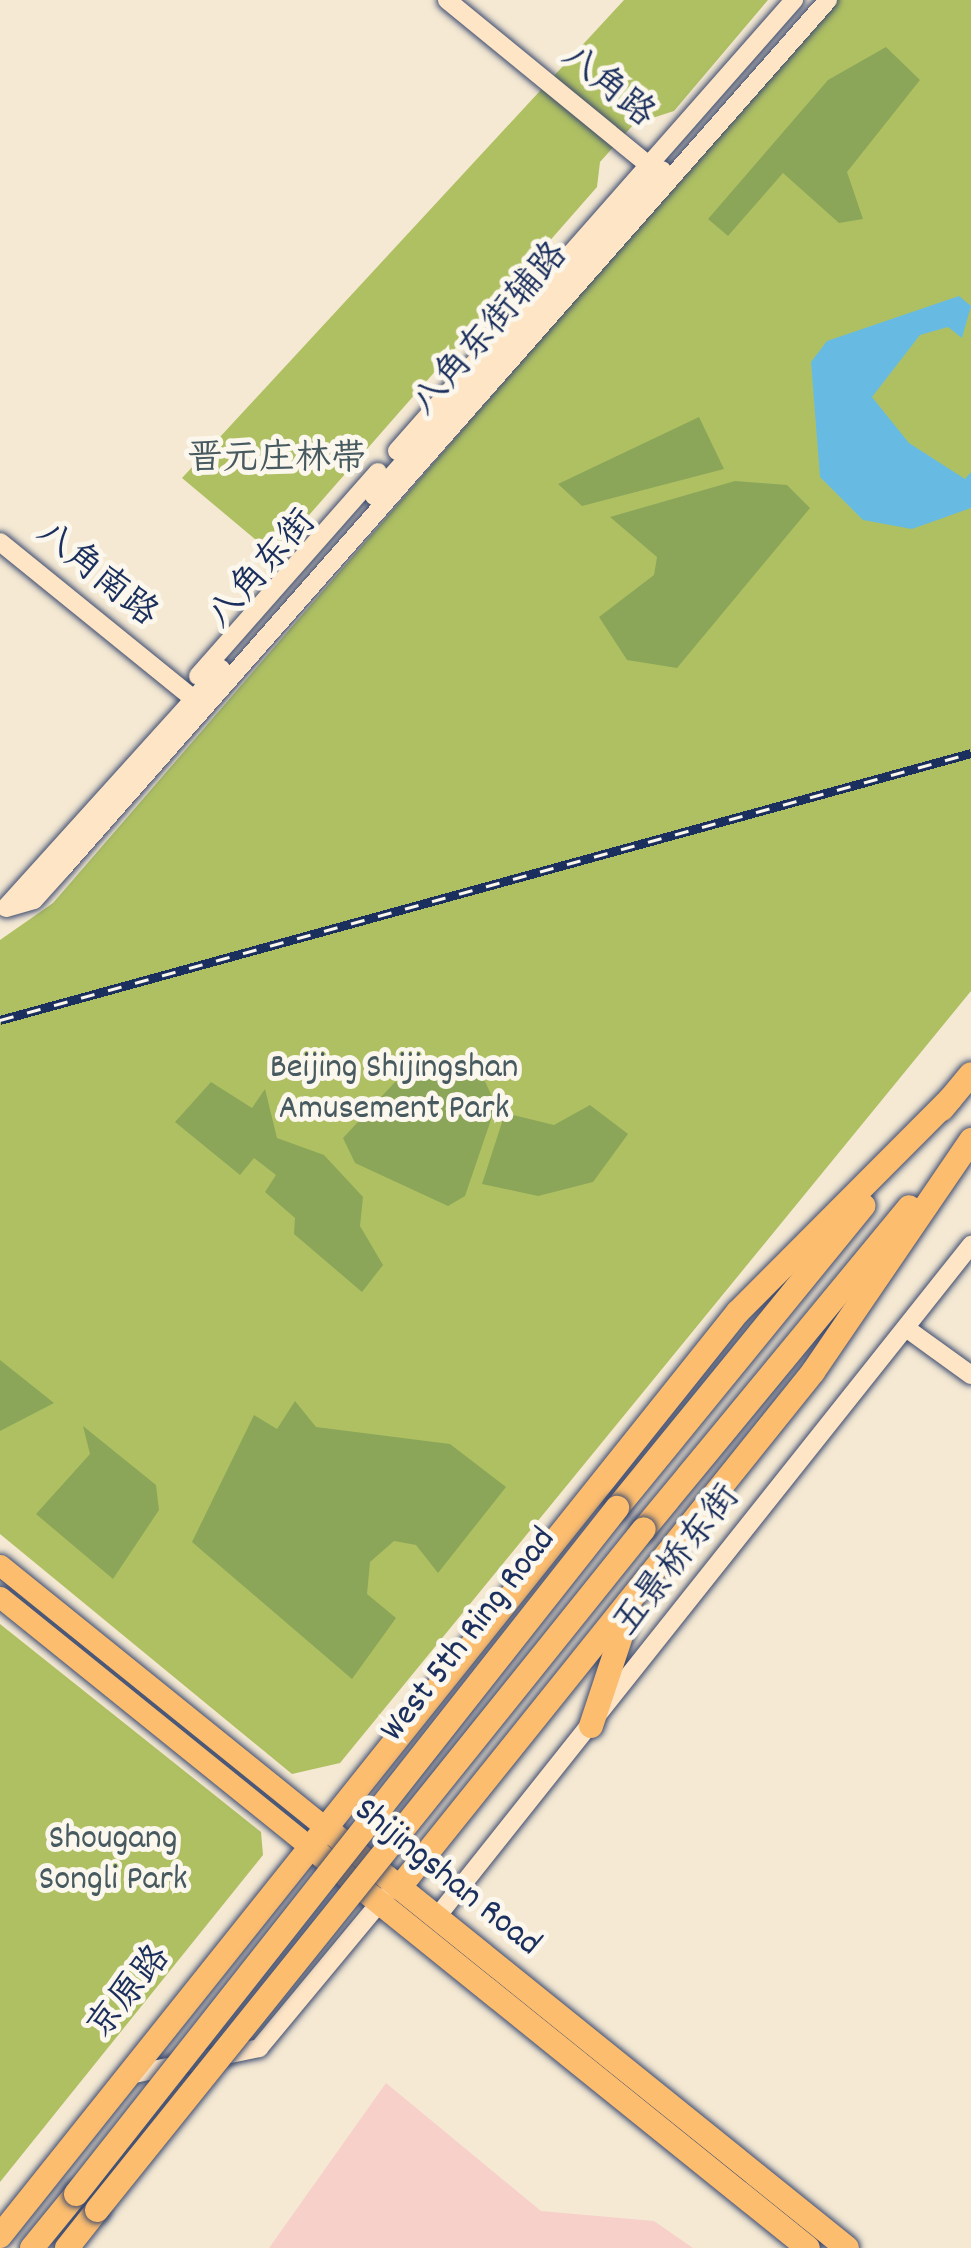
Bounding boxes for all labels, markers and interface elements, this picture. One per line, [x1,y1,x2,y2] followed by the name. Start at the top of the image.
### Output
[550,37,662,139] street label: 八角路
[405,235,579,427] street label: 八角东街辅路
[187,440,367,484] park label: 晋元庄林带
[200,502,328,640] street label: 八角东街
[25,514,165,638] street label: 八角南路
[270,1047,518,1132] park label: Beijing Shijingshan Amusement Park
[607,1478,751,1646] street label: 五景桥东街
[373,1520,567,1752] street label: West 5th Ring Road
[344,1790,548,1968] street label: Shijingshan Road
[38,1818,188,1903] park label: Shougang Songli Park
[80,1938,182,2050] street label: 京原路

